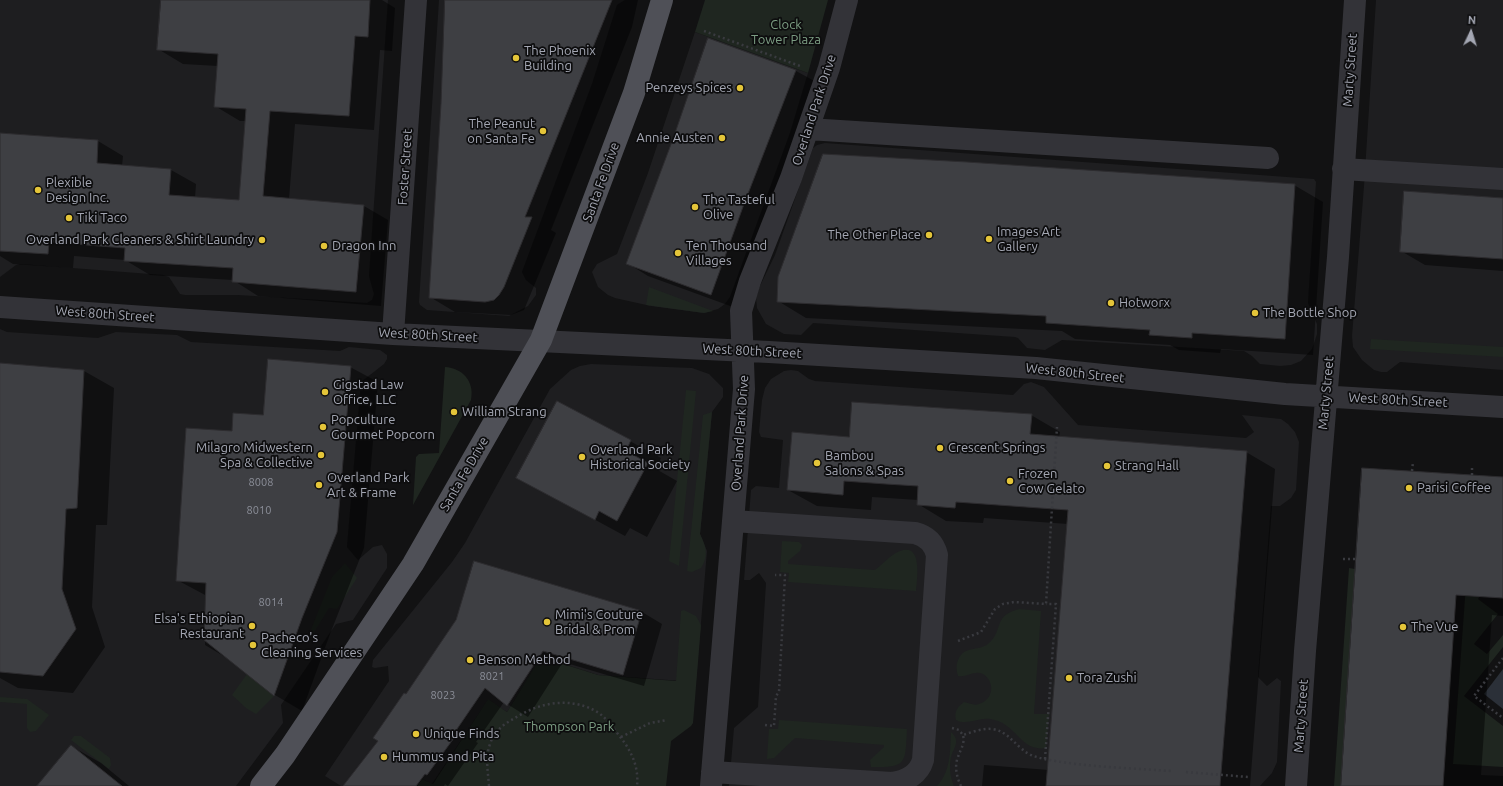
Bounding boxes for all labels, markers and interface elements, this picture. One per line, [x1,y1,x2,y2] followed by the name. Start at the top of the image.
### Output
[1451,12,1491,52] north arrow
[1467,14,1476,26] text: N
[751,17,821,48] park label: Clock Tower Plaza
[1340,33,1360,107] street label: Marty Street
[524,43,596,74] place label: The Phoenix Building
[789,52,839,168] street label: Overland Park Drive
[511,53,521,63] marker: The Phoenix Building
[646,80,732,96] place label: Penzeys Spices
[735,83,745,93] marker: Penzeys Spices
[467,116,535,147] place label: The Peanut on Santa Fe
[538,126,548,136] marker: The Peanut on Santa Fe
[395,128,415,206] street label: Foster Street
[636,130,714,146] place label: Annie Austen
[717,133,727,143] marker: Annie Austen
[579,140,623,224] street label: Santa Fe Drive
[46,175,109,206] place label: Plexible Design Inc.
[33,185,43,195] marker: Plexible Design Inc.
[703,192,775,223] place label: The Tasteful Olive
[690,202,700,212] marker: The Tasteful Olive
[77,210,127,226] place label: Tiki Taco
[64,213,74,223] marker: Tiki Taco
[997,224,1060,255] place label: Images Art Gallery
[827,227,921,243] place label: The Other Place
[924,230,934,240] marker: The Other Place
[26,232,254,248] place label: Overland Park Cleaners & Shirt Laundry
[984,234,994,244] marker: Images Art Gallery
[257,235,267,245] marker: Overland Park Cleaners & Shirt Laundry
[332,238,396,254] place label: Dragon Inn
[686,238,767,269] place label: Ten Thousand Villages
[319,241,329,251] marker: Dragon Inn
[673,248,683,258] marker: Ten Thousand Villages
[1119,295,1170,311] place label: Hotworx
[1106,298,1116,308] marker: Hotworx
[55,303,155,325] street label: West 80th Street
[1263,305,1357,321] place label: The Bottle Shop
[1250,308,1260,318] marker: The Bottle Shop
[378,325,478,345] street label: West 80th Street
[702,341,802,361] street label: West 80th Street
[1315,356,1337,430] street label: Marty Street
[1025,360,1125,386] street label: West 80th Street
[728,375,752,491] street label: Overland Park Drive
[333,377,404,408] place label: Gigstad Law Office, LLC
[320,387,330,397] marker: Gigstad Law Office, LLC
[1348,390,1448,410] street label: West 80th Street
[462,404,547,420] place label: William Strang
[449,407,459,417] marker: William Strang
[331,412,435,443] place label: Popculture Gourmet Popcorn
[318,422,328,432] marker: Popculture Gourmet Popcorn
[436,434,492,514] street label: Santa Fe Drive
[196,440,313,471] place label: Milagro Midwestern Spa & Collective
[948,440,1045,456] place label: Crescent Springs
[590,442,690,473] place label: Overland Park Historical Society
[935,443,945,453] marker: Crescent Springs
[825,448,904,479] place label: Bambou Salons & Spas
[316,450,326,460] marker: Milagro Midwestern Spa & Collective
[577,452,587,462] marker: Overland Park Historical Society
[812,458,822,468] marker: Bambou Salons & Spas
[1115,458,1179,474] place label: Strang Hall
[1102,461,1112,471] marker: Strang Hall
[1018,466,1085,497] place label: Frozen Cow Gelato
[327,470,409,501] place label: Overland Park Art & Frame
[249,475,273,489] house number: 8008
[1005,476,1015,486] marker: Frozen Cow Gelato
[314,480,324,490] marker: Overland Park Art & Frame
[1417,480,1491,496] place label: Parisi Coffee
[1404,483,1414,493] marker: Parisi Coffee
[247,503,271,517] house number: 8010
[259,595,283,609] house number: 8014
[555,607,643,638] place label: Mimi's Couture Bridal & Prom
[154,611,244,642] place label: Elsa's Ethiopian Restaurant
[542,617,552,627] marker: Mimi's Couture Bridal & Prom
[1411,619,1458,635] place label: The Vue
[247,621,257,631] marker: Elsa's Ethiopian Restaurant
[1398,622,1408,632] marker: The Vue
[261,630,362,661] place label: Pacheco's Cleaning Services
[248,640,258,650] marker: Pacheco's Cleaning Services
[478,652,571,668] place label: Benson Method
[465,655,475,665] marker: Benson Method
[480,669,504,683] house number: 8021
[1077,670,1137,686] place label: Tora Zushi
[1064,673,1074,683] marker: Tora Zushi
[1291,679,1311,753] street label: Marty Street
[431,688,455,702] house number: 8023
[524,719,614,735] park label: Thompson Park
[424,726,499,742] place label: Unique Finds
[411,729,421,739] marker: Unique Finds
[392,749,494,765] place label: Hummus and Pita
[379,752,389,762] marker: Hummus and Pita

